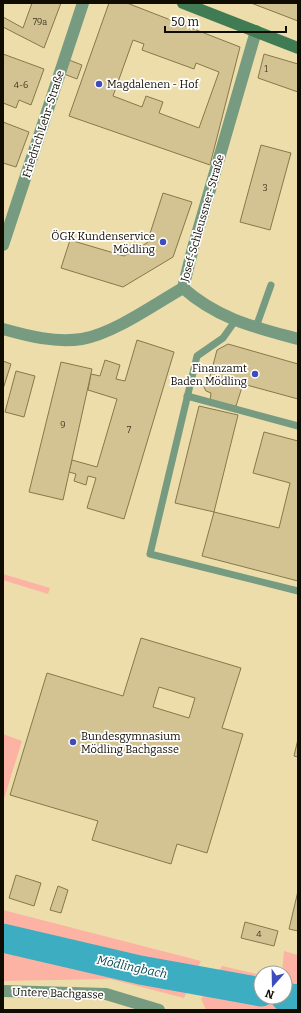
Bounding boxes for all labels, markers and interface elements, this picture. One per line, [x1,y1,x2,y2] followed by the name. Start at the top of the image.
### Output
[165,8,286,34] scale bar
[171,15,200,29] text: 50 m
[33,17,47,27] house number: 79a
[264,64,268,74] house number: 1
[20,69,67,179] street label: Friedrich Lehr-Straße
[107,78,199,91] place label: Magdalenen - Hof
[94,79,104,89] marker: Magdalenen - Hof
[14,80,28,90] house number: 4-6
[178,153,227,284] street label: Josef-Schleussner-Straße
[262,183,268,193] house number: 3
[51,230,155,256] place label: ÖGK Kundenservice Mödling
[158,237,168,247] marker: ÖGK Kundenservice Mödling
[170,362,247,388] place label: Finanzamt Baden Mödling
[250,369,260,379] marker: Finanzamt Baden Mödling
[60,420,66,430] house number: 9
[127,425,132,435] house number: 7
[81,730,181,756] place label: Bundesgymnasium Mödling Bachgasse
[68,737,78,747] marker: Bundesgymnasium Mödling Bachgasse
[256,929,262,939] house number: 4
[96,953,168,981] water label: Mödlingbach
[253,965,293,1005] north arrow
[12,985,104,1002] street label: Untere Bachgasse
[263,986,276,1001] text: N

